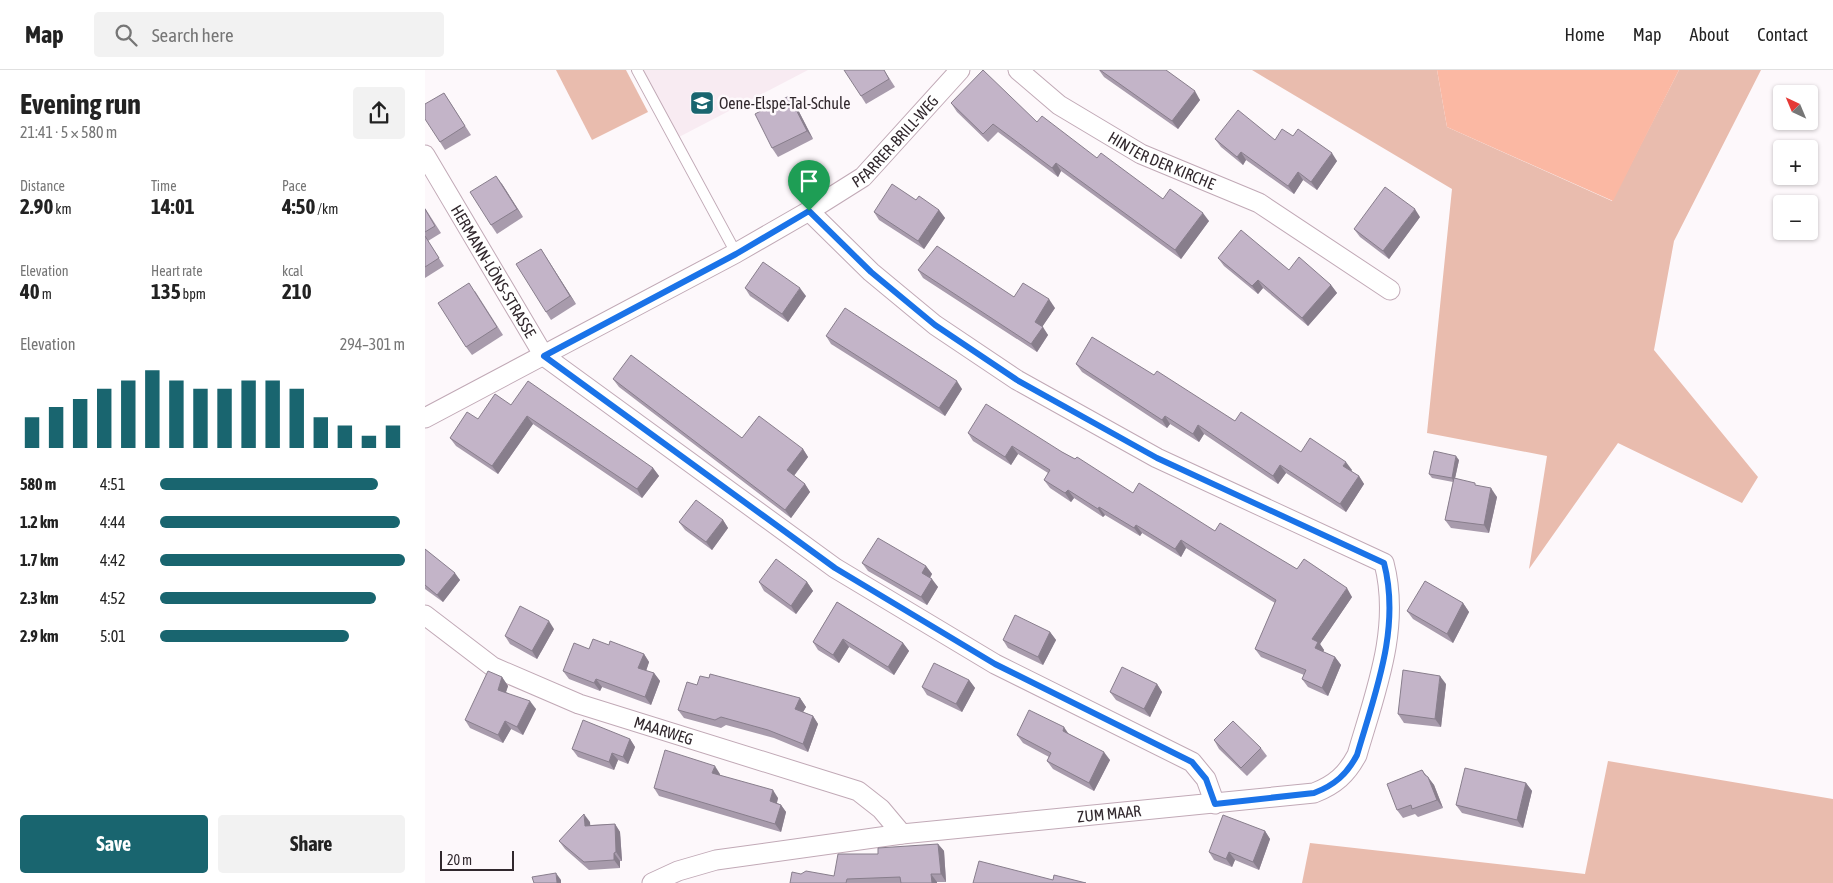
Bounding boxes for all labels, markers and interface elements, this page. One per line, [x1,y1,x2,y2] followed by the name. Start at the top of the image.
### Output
[94,12,444,57] search box
[25,21,64,48] text: Map
[112,21,140,49] icon: search
[152,24,234,46] text: Search here
[1565,24,1605,45] text: Home
[1633,24,1662,45] text: Map
[1690,24,1729,45] text: About
[1757,24,1808,45] text: Contact
[1773,85,1817,130] north arrow
[1773,85,1818,240] map controls
[353,87,405,139] button: share
[20,88,141,120] text: Evening run
[689,90,715,116] school or university icon: Oene-Elspe-Tal-Schule
[848,91,942,191] street label: PFARRER-BRILL-WEG
[719,94,850,113] place label: Oene-Elspe-Tal-Schule
[20,123,117,141] text: 21:41 · 5 × 580 m
[1105,128,1218,193] street label: HINTER DER KIRCHE
[1773,140,1818,185] button: +
[788,160,830,211] pin
[795,167,823,195] icon: arrive
[20,178,65,194] text: Distance
[151,178,177,194] text: Time
[282,178,307,194] text: Pace
[20,194,53,218] text: 2.90
[151,194,195,218] text: 14:01
[282,194,315,218] text: 4:50
[1773,195,1818,240] button: −
[53,201,72,217] text: km
[315,201,338,217] text: /km
[448,202,540,341] street label: HERMANN-LÖNS-STRASSE
[20,263,69,279] text: Elevation
[151,263,203,279] text: Heart rate
[282,263,303,279] text: kcal
[20,279,40,303] text: 40
[151,279,181,303] text: 135
[282,279,312,303] text: 210
[40,286,52,302] text: m
[181,286,206,302] text: bpm
[20,335,75,353] text: Elevation
[340,335,405,353] text: 294–301 m
[20,475,56,493] text: 580 m
[100,475,125,493] text: 4:51
[20,513,59,531] text: 1.2 km
[100,513,125,531] text: 4:44
[20,551,59,569] text: 1.7 km
[100,551,125,569] text: 4:42
[20,589,59,607] text: 2.3 km
[100,589,125,607] text: 4:52
[20,627,59,645] text: 2.9 km
[100,627,126,645] text: 5:01
[632,713,696,748] street label: MAARWEG
[1076,801,1142,826] street label: ZUM MAAR
[20,815,208,873] button: Save
[218,815,405,873] button: Share
[440,848,514,871] scale bar
[447,852,472,868] text: 20 m

